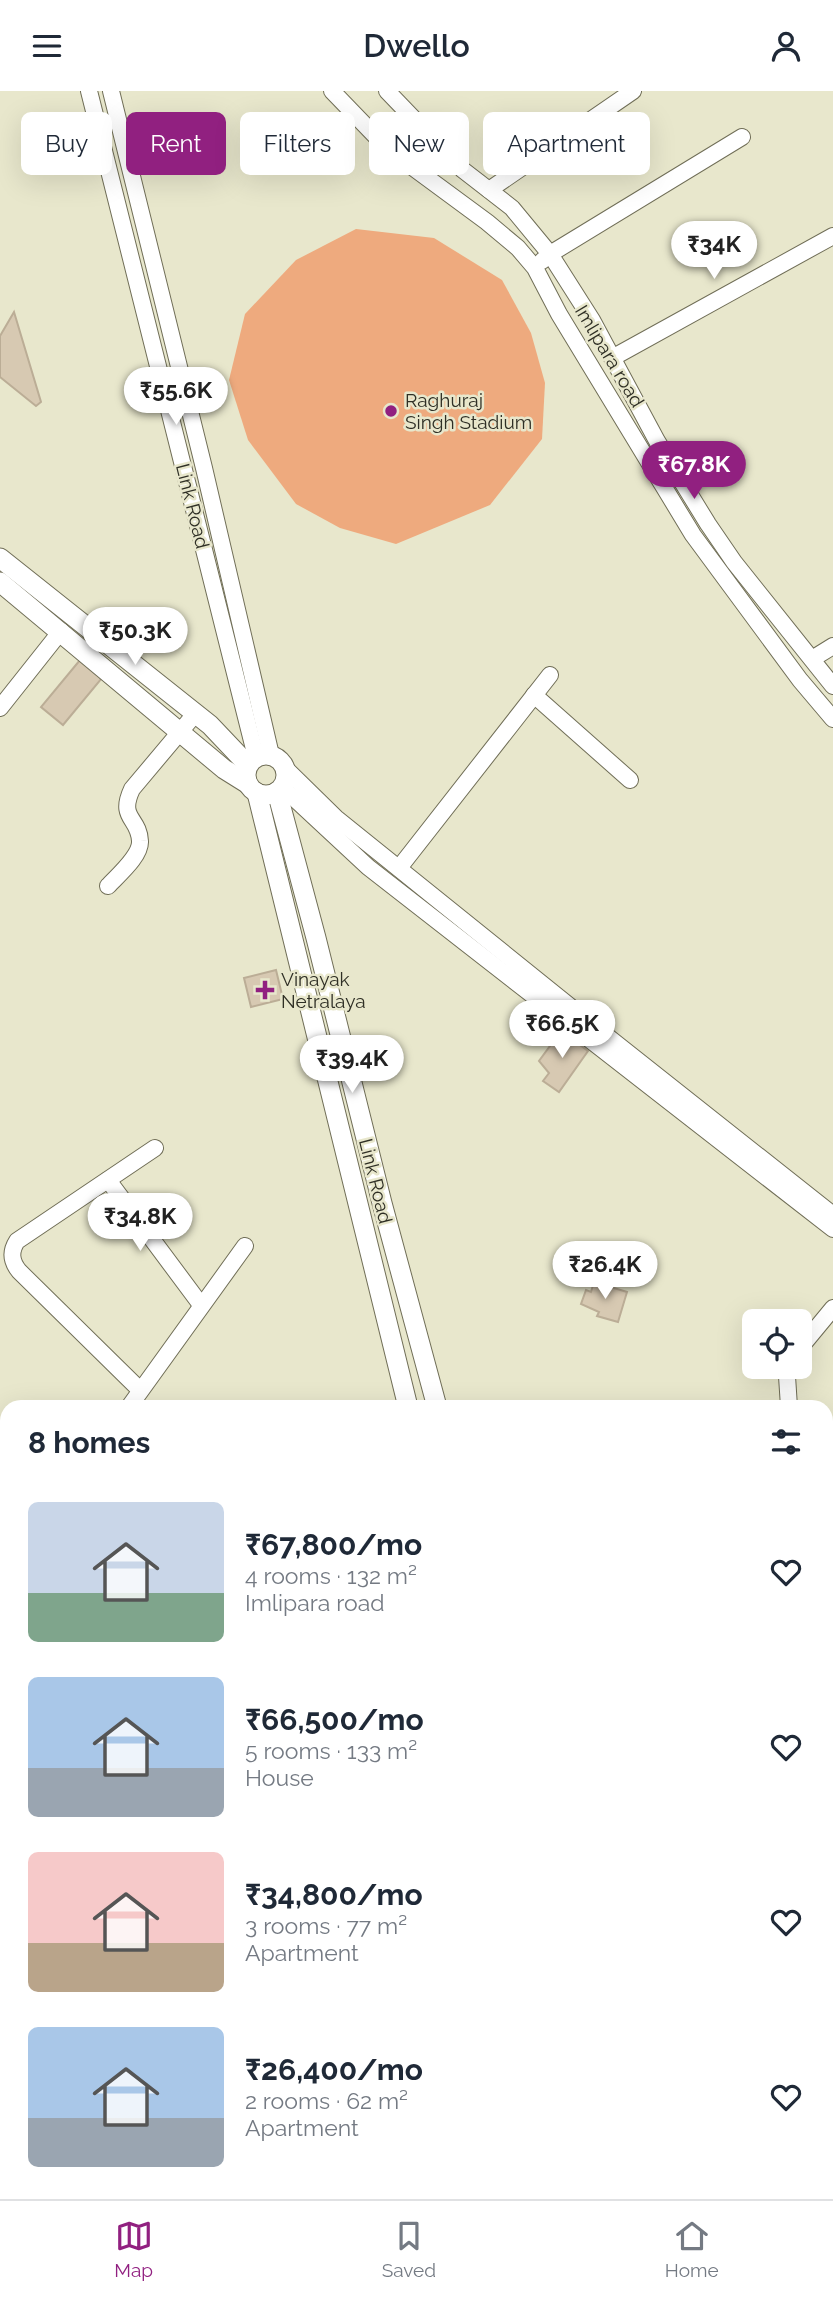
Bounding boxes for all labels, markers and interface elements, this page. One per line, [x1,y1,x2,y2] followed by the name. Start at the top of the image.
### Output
[28,27,66,65] icon: menu
[363,27,470,64] text: Dwello
[767,27,805,65] icon: person
[21,112,112,175] chip: Buy
[126,112,226,175] chip: Rent
[240,112,355,175] chip: Filters
[369,112,469,175] chip: New
[483,112,650,175] chip: Apartment
[673,221,755,281] pin: ₹34K
[687,230,741,257] text: ₹34K
[571,301,649,411] street label: Imlipara road
[119,367,233,427] pin: ₹55.6K
[140,376,212,403] text: ₹55.6K
[405,389,532,433] place label: Raghuraj Singh Stadium
[383,403,399,419] marker: Raghuraj Singh Stadium
[637,441,751,501] pin: ₹67.8K
[658,450,730,477] text: ₹67.8K
[172,461,214,551] street label: Link Road
[78,607,192,667] pin: ₹50.3K
[99,616,171,643] text: ₹50.3K
[281,968,366,1012] place label: Vinayak Netralaya
[255,980,275,1000] marker: Vinayak Netralaya
[505,1000,619,1060] pin: ₹66.5K
[525,1009,599,1036] text: ₹66.5K
[295,1035,409,1095] pin: ₹39.4K
[316,1044,388,1071] text: ₹39.4K
[355,1136,397,1226] street label: Link Road
[83,1193,197,1253] pin: ₹34.8K
[104,1202,176,1229] text: ₹34.8K
[548,1241,662,1301] pin: ₹26.4K
[569,1250,641,1277] text: ₹26.4K
[742,1309,812,1379] map controls
[742,1309,812,1379] button: locate
[767,1423,805,1461] icon: filters
[28,1425,150,1460] text: 8 homes
[245,1527,422,1562] text: ₹67,800/mo
[84,1530,168,1614] icon: home
[767,1553,805,1591] icon: heart
[245,1562,417,1589] text: 4 rooms · 132 m²
[245,1589,385,1616] text: Imlipara road
[245,1702,424,1737] text: ₹66,500/mo
[84,1705,168,1789] icon: home
[767,1728,805,1766] icon: heart
[245,1737,417,1764] text: 5 rooms · 133 m²
[245,1764,314,1791] text: House
[245,1877,423,1912] text: ₹34,800/mo
[84,1880,168,1964] icon: home
[767,1903,805,1941] icon: heart
[245,1912,407,1939] text: 3 rooms · 77 m²
[245,1939,359,1966] text: Apartment
[245,2052,423,2087] text: ₹26,400/mo
[84,2055,168,2139] icon: home
[767,2078,805,2116] icon: heart
[245,2087,408,2114] text: 2 rooms · 62 m²
[245,2114,359,2141] text: Apartment
[114,2217,153,2281] tab: Map
[382,2217,436,2281] tab: Saved
[665,2217,719,2281] tab: Home

